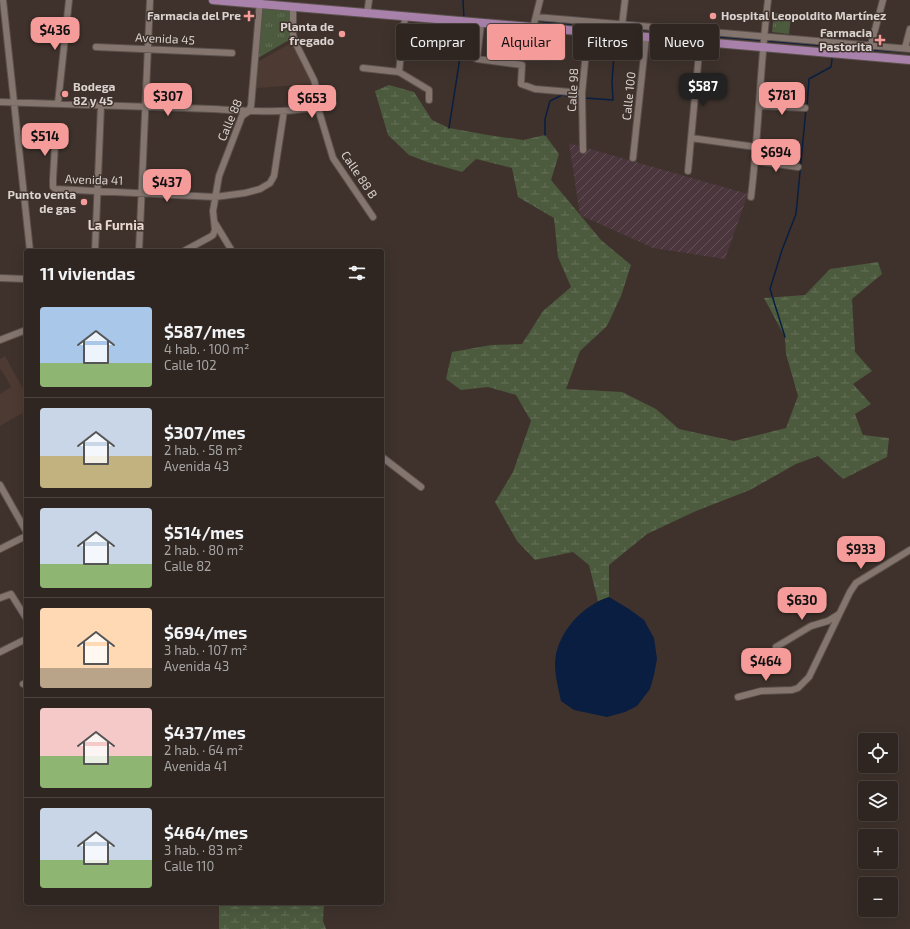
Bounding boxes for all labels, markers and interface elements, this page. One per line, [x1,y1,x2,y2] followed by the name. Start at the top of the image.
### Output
[147,8,241,22] place label: Farmacia del Pre
[721,8,886,22] place label: Hospital Leopoldito Martínez
[244,11,254,21] marker: Farmacia del Pre
[708,11,718,21] marker: Hospital Leopoldito Martínez
[31,17,79,51] pin: $436
[280,19,334,47] place label: Planta de fregado
[40,22,70,38] text: $436
[396,24,479,60] chip: Comprar
[487,24,565,60] chip: Alquilar
[573,24,642,60] chip: Filtros
[650,24,719,60] chip: Nuevo
[819,25,872,53] place label: Farmacia Pastorita
[135,29,195,47] street label: Avenida 45
[337,29,347,39] marker: Planta de fregado
[875,35,885,45] marker: Farmacia Pastorita
[564,68,580,112] street label: Calle 98
[618,71,638,121] street label: Calle 100
[679,73,727,107] pin: $587
[688,78,718,94] text: $587
[73,79,116,108] place label: Bodega 82 y 45
[758,82,806,116] pin: $781
[144,83,192,117] pin: $307
[288,85,336,119] pin: $653
[768,87,796,103] text: $781
[153,88,183,104] text: $307
[60,89,70,99] marker: Bodega 82 y 45
[297,90,327,106] text: $653
[214,97,244,143] street label: Calle 88
[21,123,69,157] pin: $514
[31,128,59,144] text: $514
[752,139,800,173] pin: $694
[760,144,792,160] text: $694
[339,148,381,201] street label: Calle 88 B
[143,169,191,203] pin: $437
[65,171,123,187] street label: Avenida 41
[152,174,182,190] text: $437
[8,187,76,215] place label: Punto venta de gas
[79,197,89,207] marker: Punto venta de gas
[88,217,144,233] district label: La Furnia
[346,262,368,284] icon: filters
[40,263,135,283] text: 11 viviendas
[164,321,245,341] text: $587/mes
[72,323,120,371] icon: home
[164,341,249,357] text: 4 hab. · 100 m²
[164,357,216,373] text: Calle 102
[164,422,246,442] text: $307/mes
[72,424,120,472] icon: home
[164,442,243,458] text: 2 hab. · 58 m²
[164,458,229,474] text: Avenida 43
[164,522,244,542] text: $514/mes
[72,524,120,572] icon: home
[837,536,885,570] pin: $933
[846,541,876,557] text: $933
[164,542,244,558] text: 2 hab. · 80 m²
[164,558,211,574] text: Calle 82
[778,587,826,621] pin: $630
[787,592,817,608] text: $630
[164,622,247,642] text: $694/mes
[72,624,120,672] icon: home
[164,642,247,658] text: 3 hab. · 107 m²
[742,648,790,682] pin: $464
[750,653,782,669] text: $464
[164,658,229,674] text: Avenida 43
[164,722,246,742] text: $437/mes
[72,724,120,772] icon: home
[858,733,898,917] map controls
[858,733,898,773] button: locate
[164,742,243,758] text: 2 hab. · 64 m²
[164,758,227,774] text: Avenida 41
[858,781,898,821] button: layers
[164,822,248,842] text: $464/mes
[72,824,120,872] icon: home
[858,829,898,869] button: +
[164,842,243,858] text: 3 hab. · 83 m²
[164,858,214,874] text: Calle 110
[858,877,898,917] button: −

